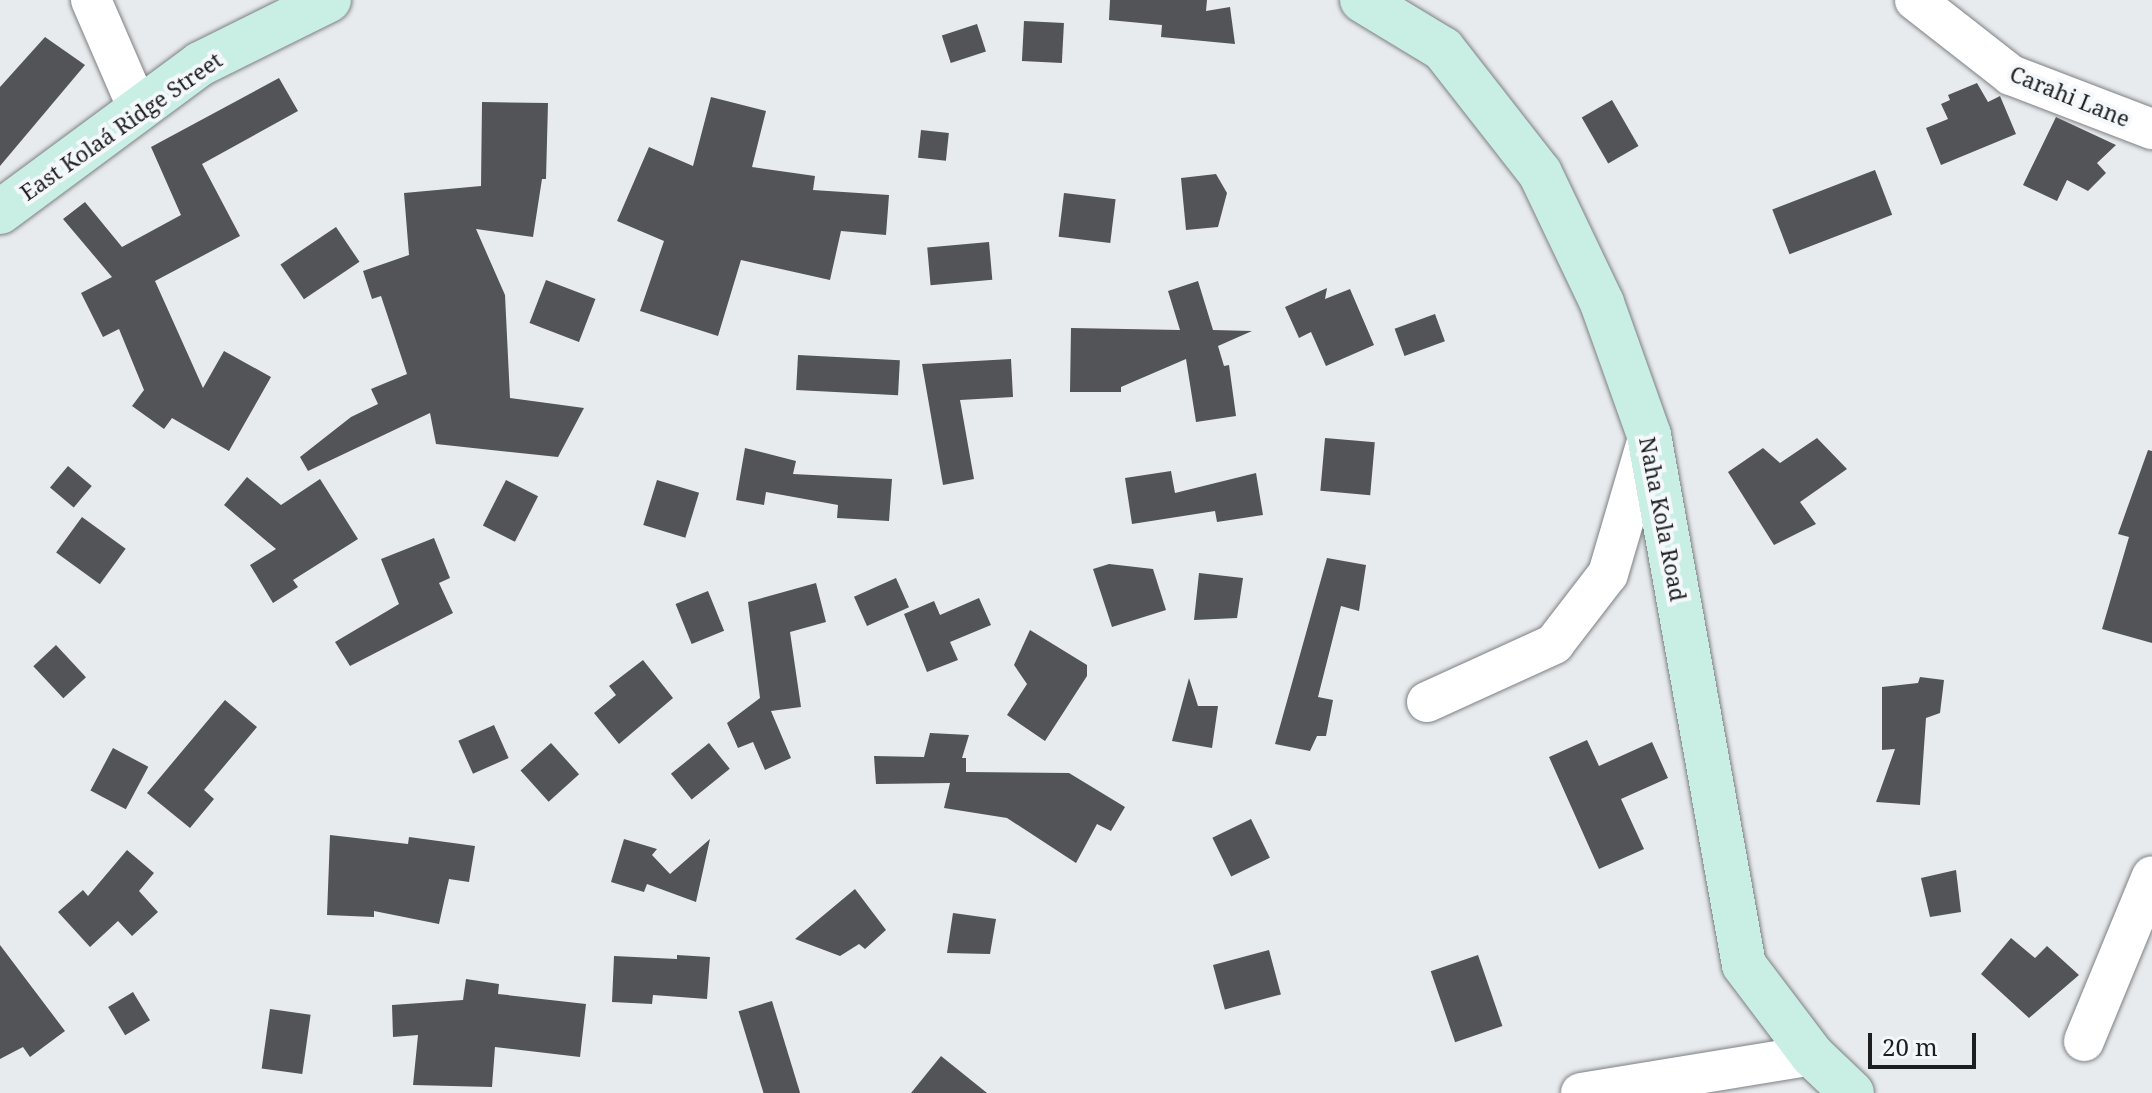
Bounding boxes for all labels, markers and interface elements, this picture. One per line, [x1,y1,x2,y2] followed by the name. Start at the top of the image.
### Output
[15,46,227,206] street label: East Kolaá Ridge Street
[2006,60,2134,132] street label: Carahi Lane
[1634,435,1692,603] street label: Naha Kola Road
[1872,1017,1980,1067] scale bar
[1882,1030,1938,1063] text: 20 m

